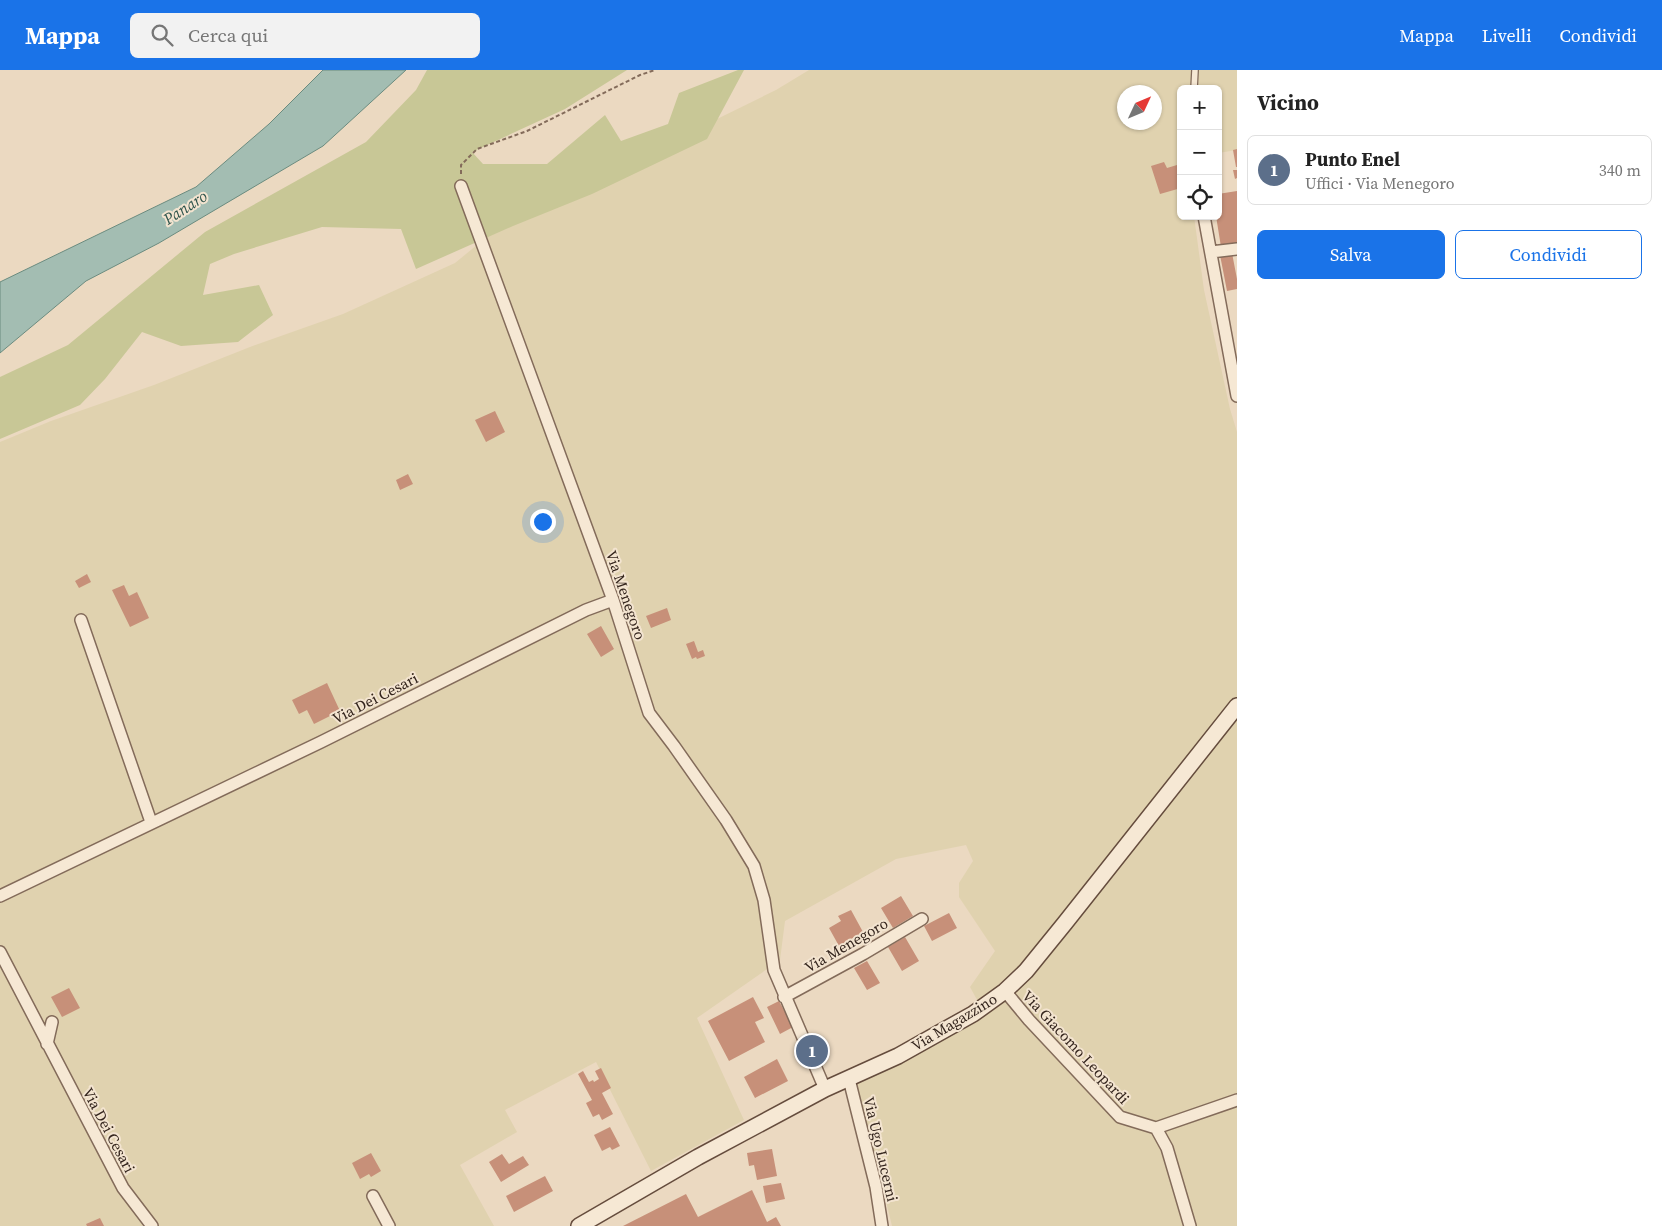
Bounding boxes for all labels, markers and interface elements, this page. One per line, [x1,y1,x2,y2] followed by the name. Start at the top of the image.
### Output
[130,13,480,58] search box
[25,19,100,52] text: Mappa
[148,21,176,49] icon: search
[188,22,268,48] text: Cerca qui
[1399,23,1454,48] text: Mappa
[1482,23,1532,48] text: Livelli
[1560,23,1637,48] text: Condividi
[1117,85,1162,130] north arrow
[1177,85,1222,220] map controls
[1177,85,1222,130] button: +
[1257,88,1319,117] text: Vicino
[1177,130,1222,175] button: −
[1305,146,1400,172] text: Punto Enel
[1270,159,1278,181] text: 1
[1599,159,1641,181] text: 340 m
[1305,172,1455,194] text: Uffici · Via Menegoro
[1177,175,1222,220] button: locate
[158,185,211,230] water label: Panaro
[1257,230,1445,279] button: Salva
[1455,230,1642,279] button: Condividi
[530,509,556,535] your location
[601,548,651,642] street label: Via Menegoro
[329,667,421,729] street label: Via Dei Cesari
[800,913,892,977] street label: Via Menegoro
[1018,986,1134,1108] street label: Via Giacomo Leopardi
[907,988,1001,1056] street label: Via Magazzino
[796,1032,828,1070] pin: 1
[78,1084,140,1176] street label: Via Dei Cesari
[859,1095,903,1203] street label: Via Ugo Lucerni

